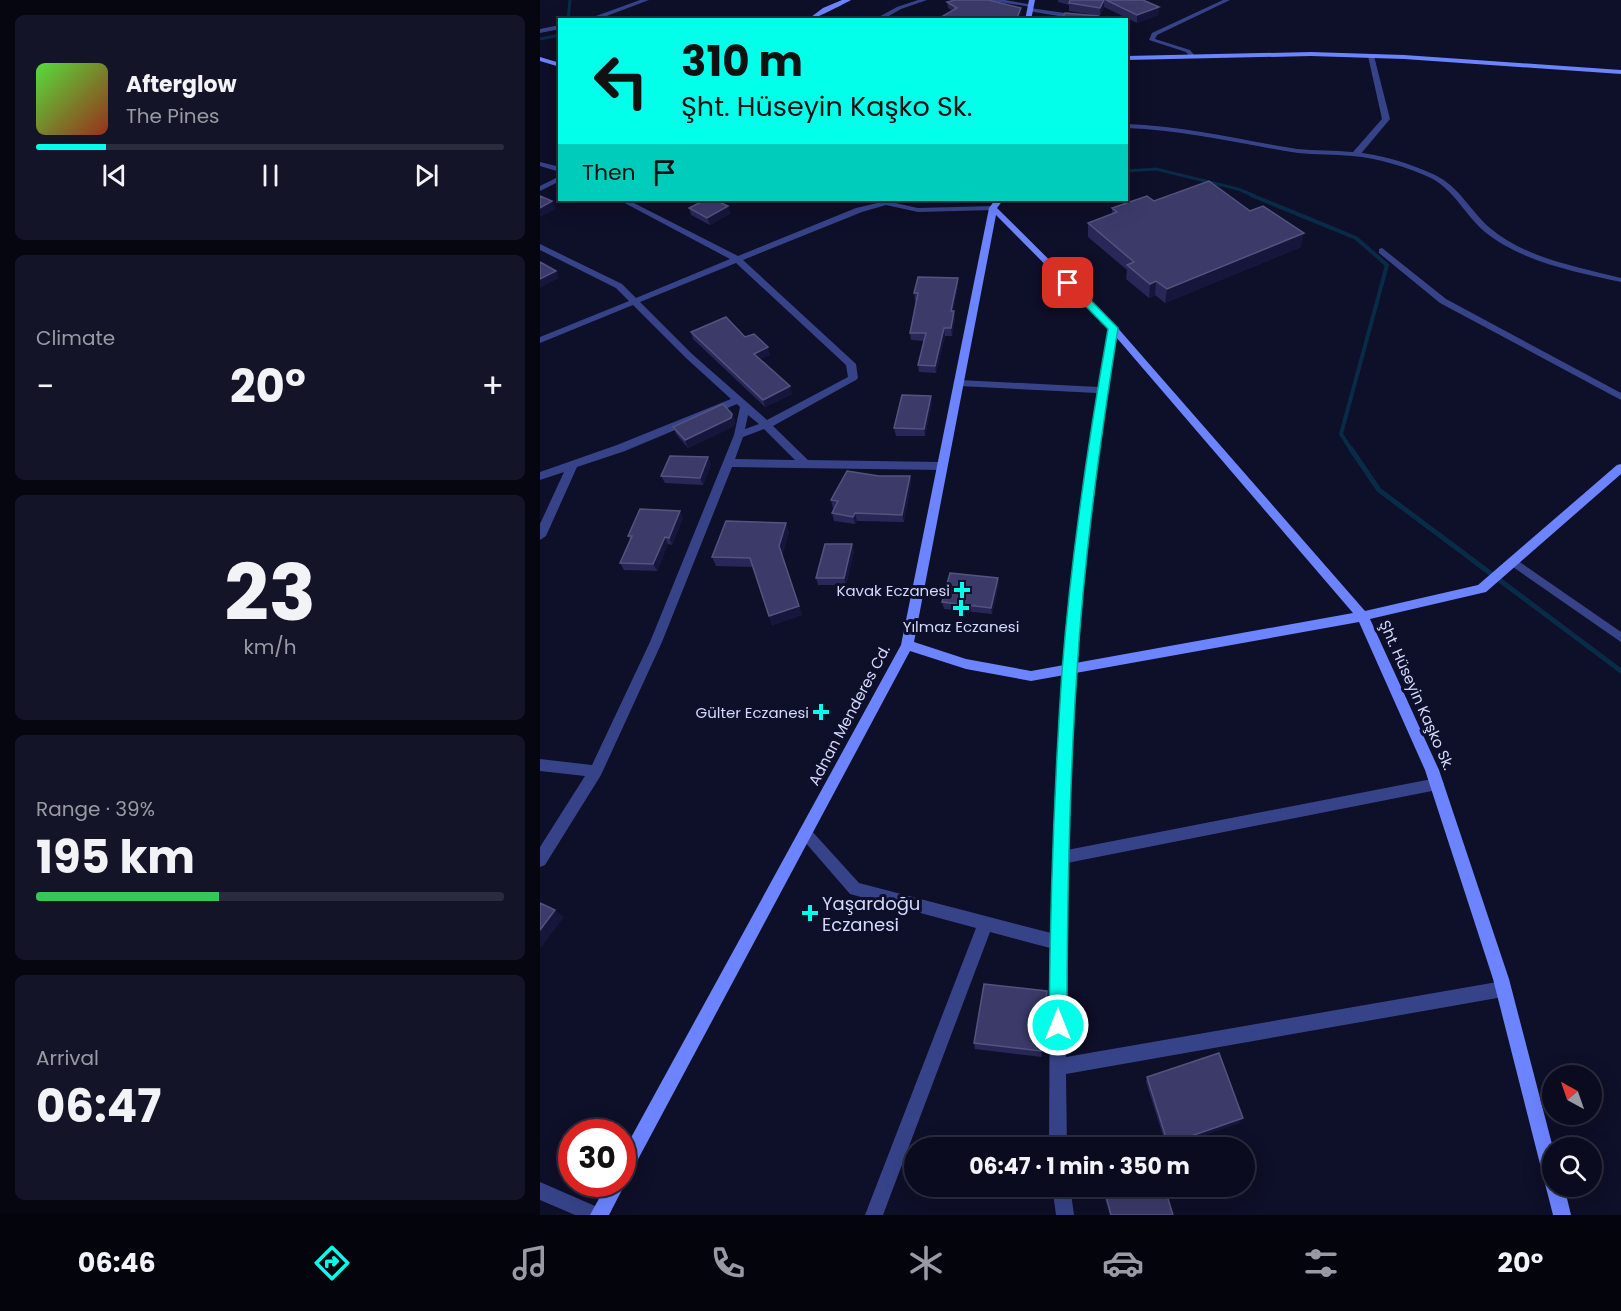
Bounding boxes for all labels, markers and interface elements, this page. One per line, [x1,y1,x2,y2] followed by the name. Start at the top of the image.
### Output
[681,32,803,91] text: 310 m
[582,42,660,120] icon: left
[126,69,237,100] text: Afterglow
[681,88,972,125] text: Şht. Hüseyin Kaşko Sk.
[126,102,220,130] text: The Pines
[648,156,681,189] icon: arrive
[582,157,636,188] text: Then
[98,159,131,192] icon: previous
[254,159,287,192] icon: pause
[410,159,443,192] icon: next
[1042,257,1093,308] pin
[1051,266,1084,299] icon: arrive
[36,324,115,352] text: Climate
[230,355,306,418] text: 20°
[36,363,54,410] text: −
[481,363,504,410] text: +
[224,538,316,647] text: 23
[836,580,950,601] place label: Kavak Eczanesi
[955,583,969,597] marker: Kavak Eczanesi
[954,601,968,615] marker: Yılmaz Eczanesi
[903,616,1019,637] place label: Yılmaz Eczanesi
[1374,617,1460,773] street label: Şht. Hüseyin Kaşko Sk.
[243,633,297,661] text: km/h
[803,641,895,789] street label: Adnan Menderes Cd.
[695,702,809,723] place label: Gülter Eczanesi
[814,705,828,719] marker: Gülter Eczanesi
[36,795,155,823] text: Range · 39%
[36,826,195,889] text: 195 km
[822,891,920,937] place label: Yaşardoğu Eczanesi
[803,906,817,920] marker: Yaşardoğu Eczanesi
[1026,993,1090,1057] position arrow
[36,1044,99,1072] text: Arrival
[1542,1065,1602,1125] north arrow
[1542,1065,1602,1197] map controls
[36,1075,161,1138] text: 06:47
[558,1119,636,1197] speed limit sign: 30
[1542,1137,1602,1197] button: search
[969,1151,1190,1182] text: 06:47 · 1 min · 350 m
[311,1242,353,1284] icon: directions
[509,1242,551,1284] icon: music
[707,1242,749,1284] icon: phone
[905,1242,947,1284] icon: climate
[1102,1242,1144,1284] icon: car
[1300,1242,1342,1284] icon: filters
[78,1244,156,1281] text: 06:46
[1498,1244,1543,1281] text: 20°

